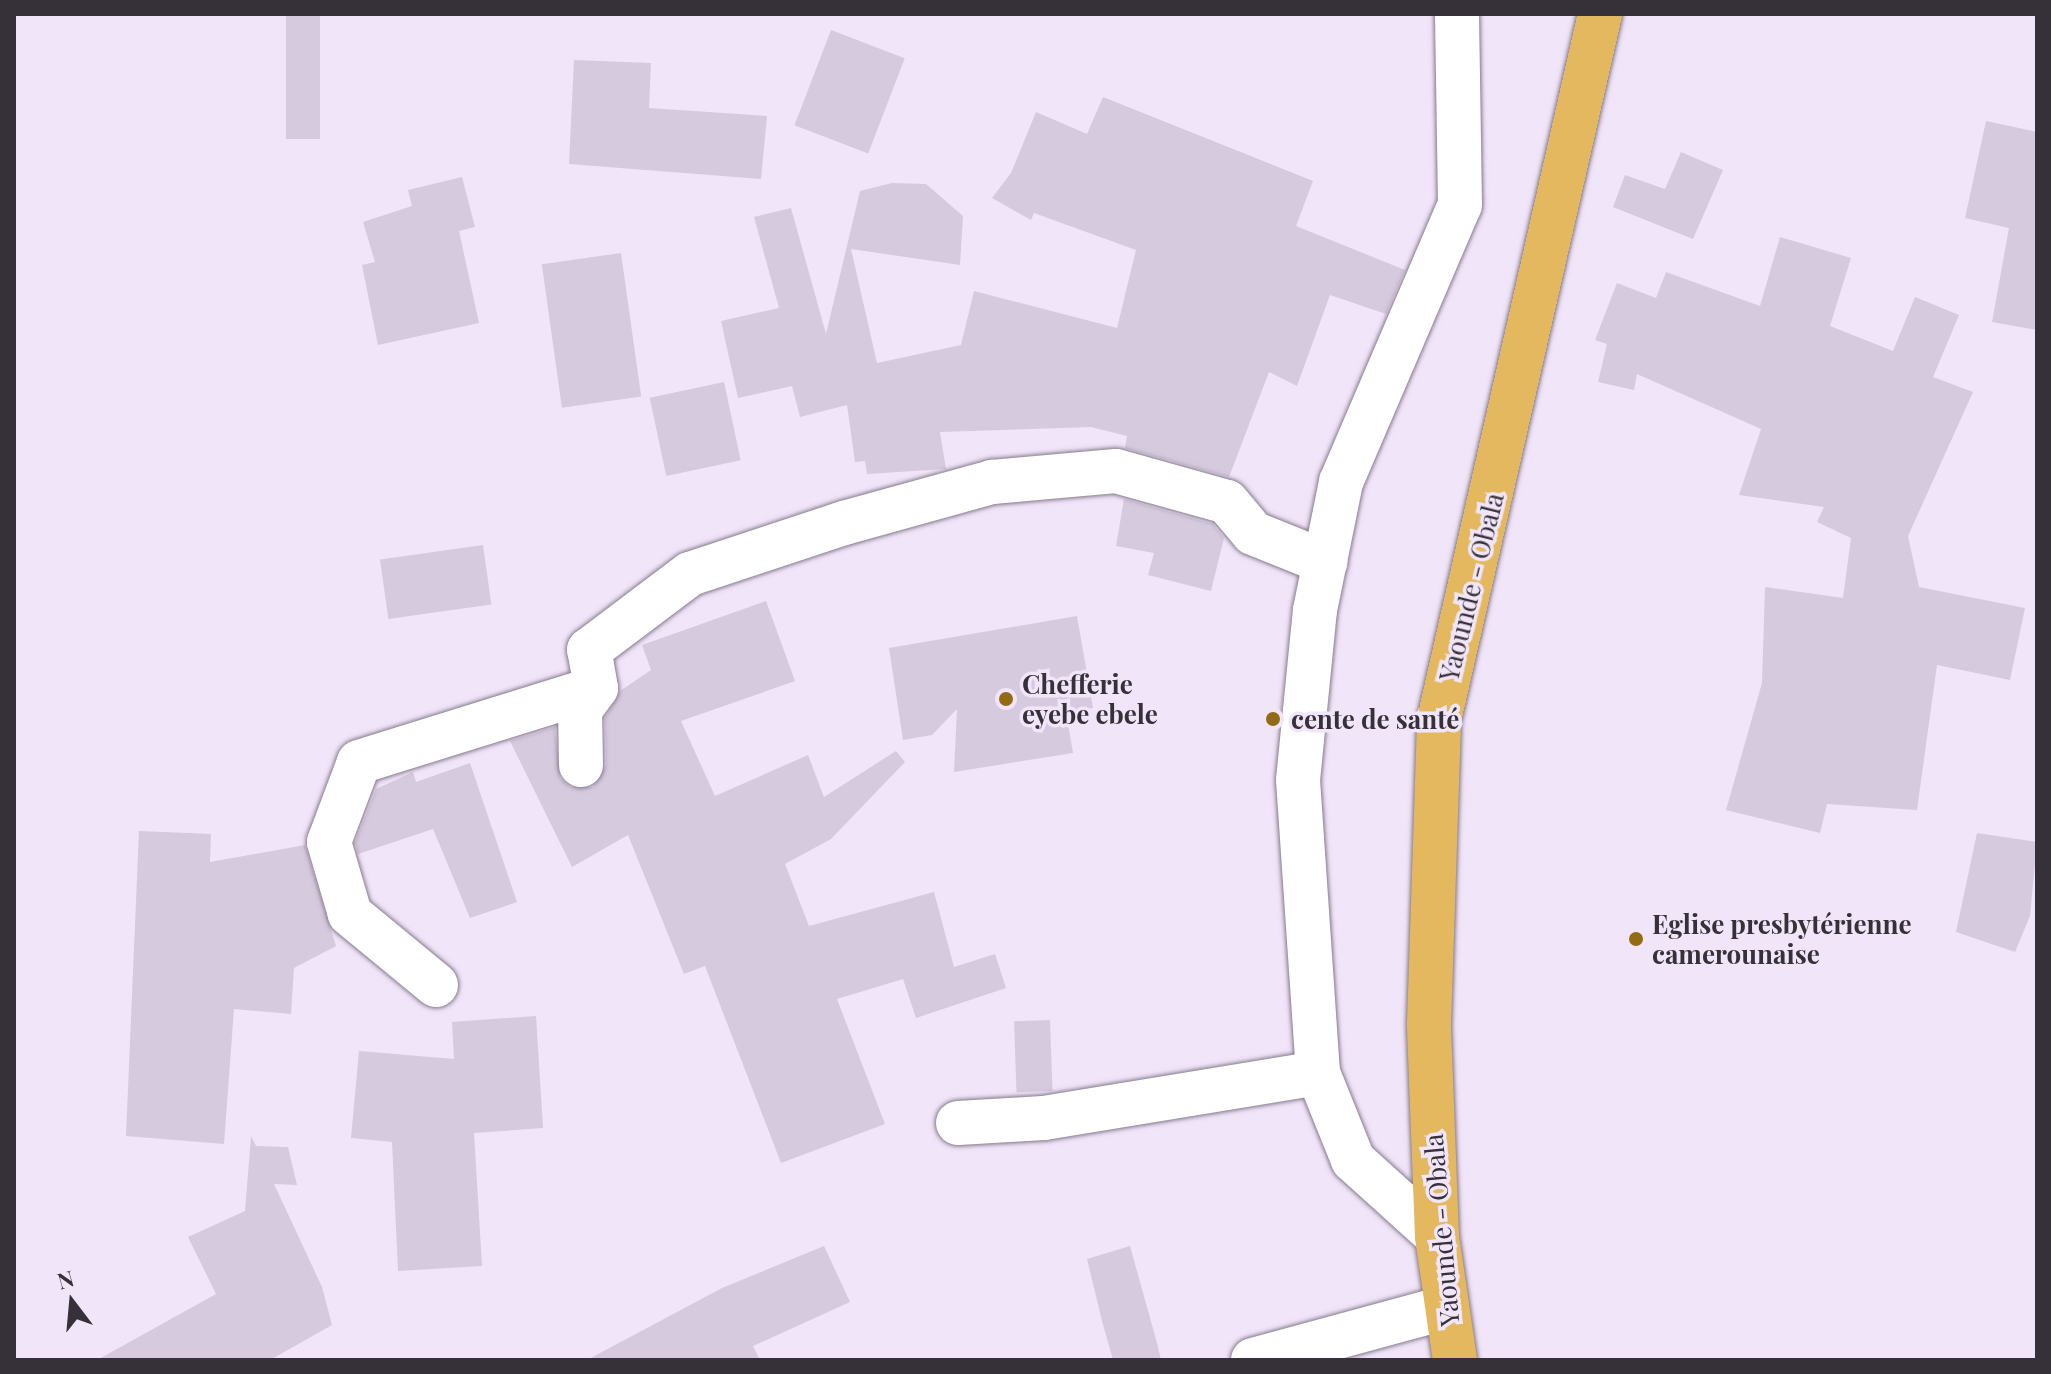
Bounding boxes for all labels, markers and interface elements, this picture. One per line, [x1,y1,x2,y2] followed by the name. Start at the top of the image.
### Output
[1433,490,1509,684] street label: Yaounde - Obala
[1022,668,1158,730] place label: Chefferie eyebe ebele
[997,690,1015,708] marker: Chefferie eyebe ebele
[1291,703,1459,735] place label: cente de santé
[1262,708,1284,730] marker: cente de santé
[1652,908,1912,970] place label: Eglise presbytérienne camerounaise
[1627,930,1645,948] marker: Eglise presbytérienne camerounaise
[1417,1133,1465,1327] street label: Yaounde - Obala
[32,1262,112,1342] north arrow
[54,1262,77,1296] text: N

